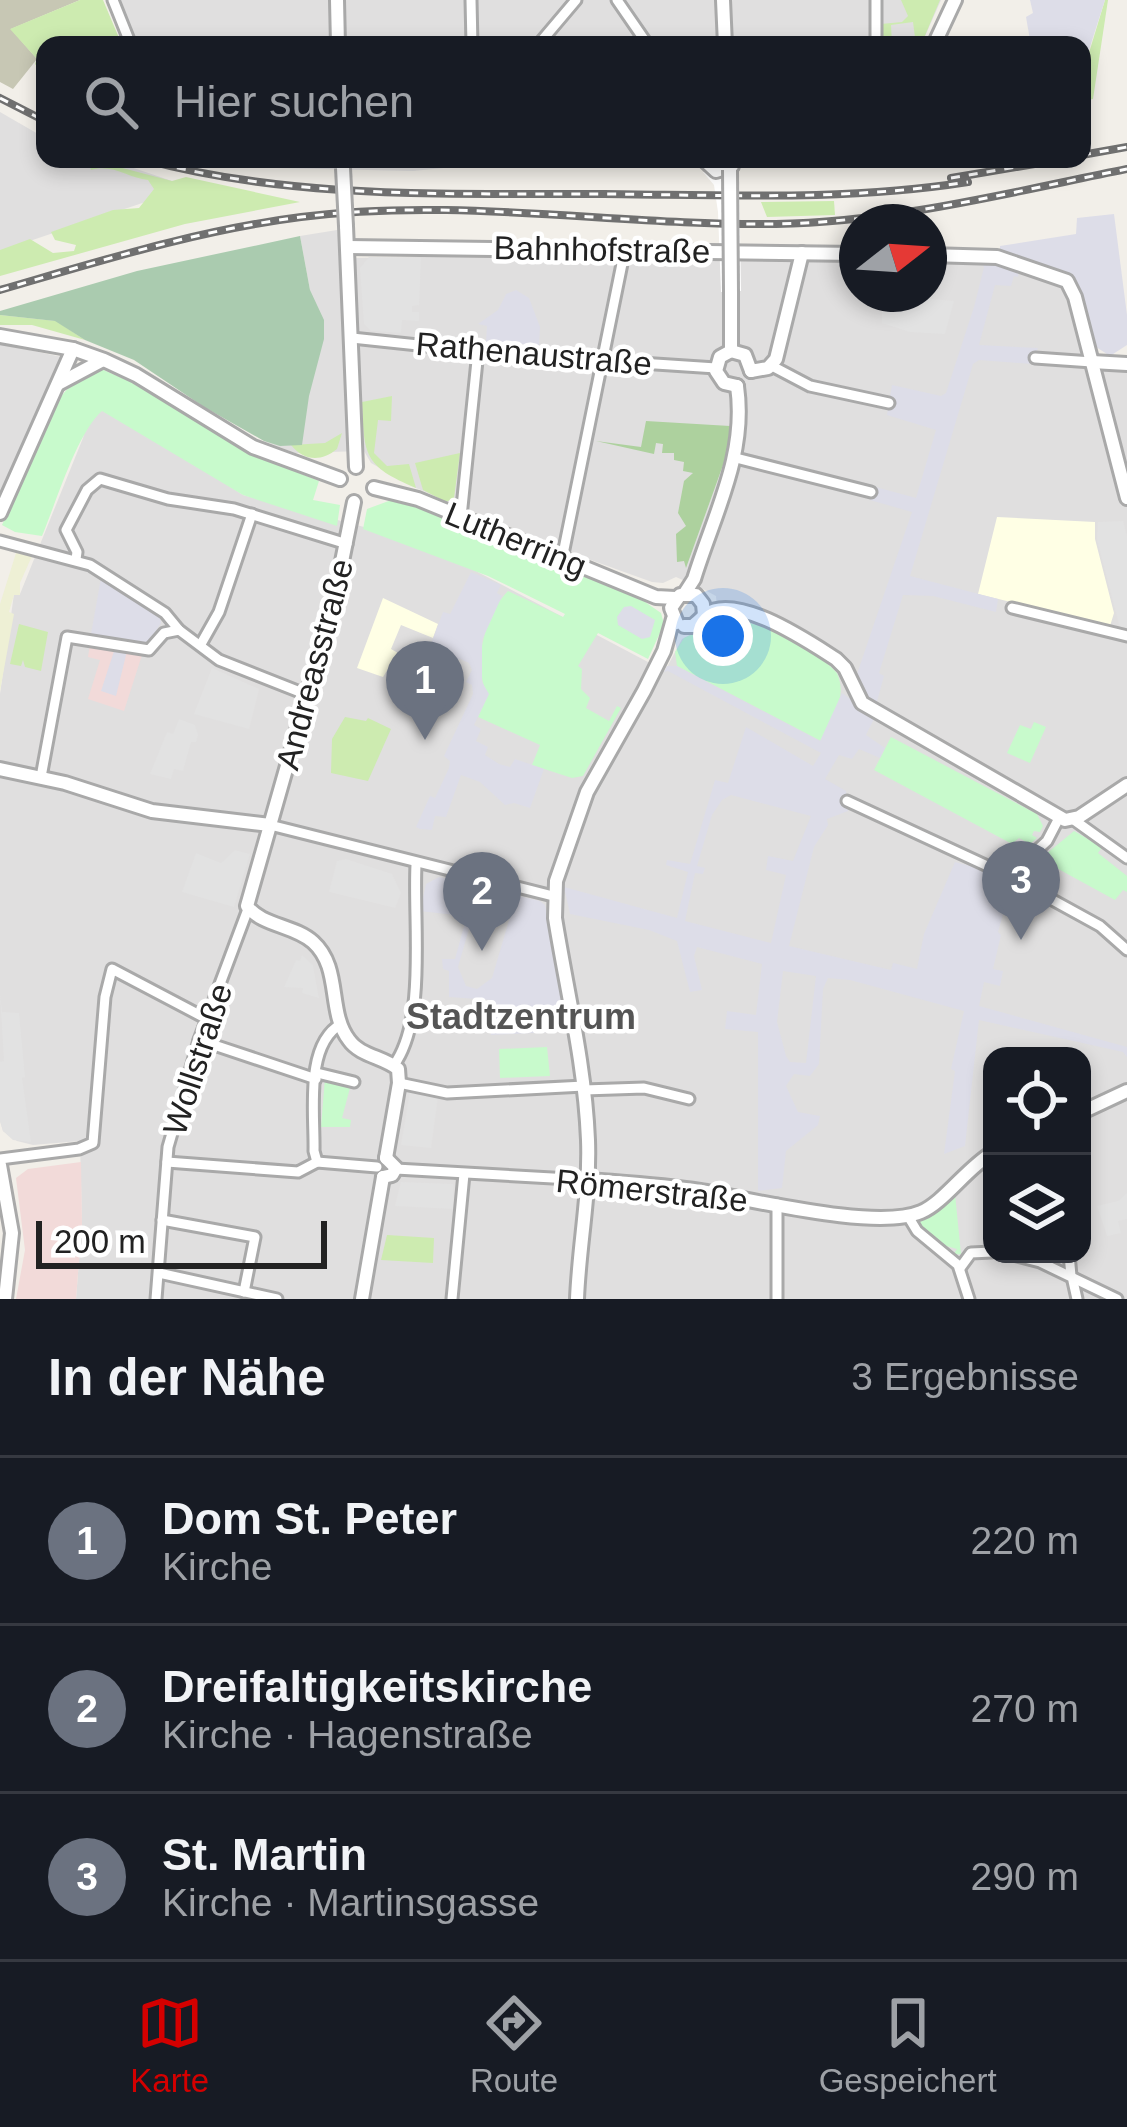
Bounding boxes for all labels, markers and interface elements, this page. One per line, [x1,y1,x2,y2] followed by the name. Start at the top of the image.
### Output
[36,36,1091,168] search box
[78,69,144,135] icon: search
[174,76,414,127] text: Hier suchen
[839,204,947,312] north arrow
[493,229,711,270] street label: Bahnhofstraße
[414,325,653,382] street label: Rathenaustraße
[440,494,592,584] street label: Lutherring
[269,555,360,773] street label: Andreasstraße
[693,606,753,666] your location
[386,641,464,740] pin: 1
[982,841,1060,940] pin: 3
[443,852,521,951] pin: 2
[156,979,239,1140] street label: Wollstraße
[406,996,636,1037] district label: Stadtzentrum
[983,1047,1091,1263] map controls
[983,1047,1091,1155] button: locate
[983,1155,1091,1263] button: layers
[554,1162,750,1219] street label: Römerstraße
[36,1215,327,1268] scale bar
[54,1223,146,1260] text: 200 m
[48,1349,326,1406] text: In der Nähe
[851,1355,1079,1398] text: 3 Ergebnisse
[162,1493,457,1544] text: Dom St. Peter
[76,1519,98,1562] text: 1
[971,1519,1079,1562] text: 220 m
[162,1545,273,1588] text: Kirche
[162,1661,592,1712] text: Dreifaltigkeitskirche
[76,1687,98,1730] text: 2
[971,1687,1079,1730] text: 270 m
[162,1713,533,1756] text: Kirche · Hagenstraße
[162,1829,367,1880] text: St. Martin
[76,1855,98,1898] text: 3
[971,1855,1079,1898] text: 290 m
[162,1881,539,1924] text: Kirche · Martinsgasse
[130,1990,209,2100] tab: Karte
[470,1990,558,2100] tab: Route
[819,1990,997,2100] tab: Gespeichert

